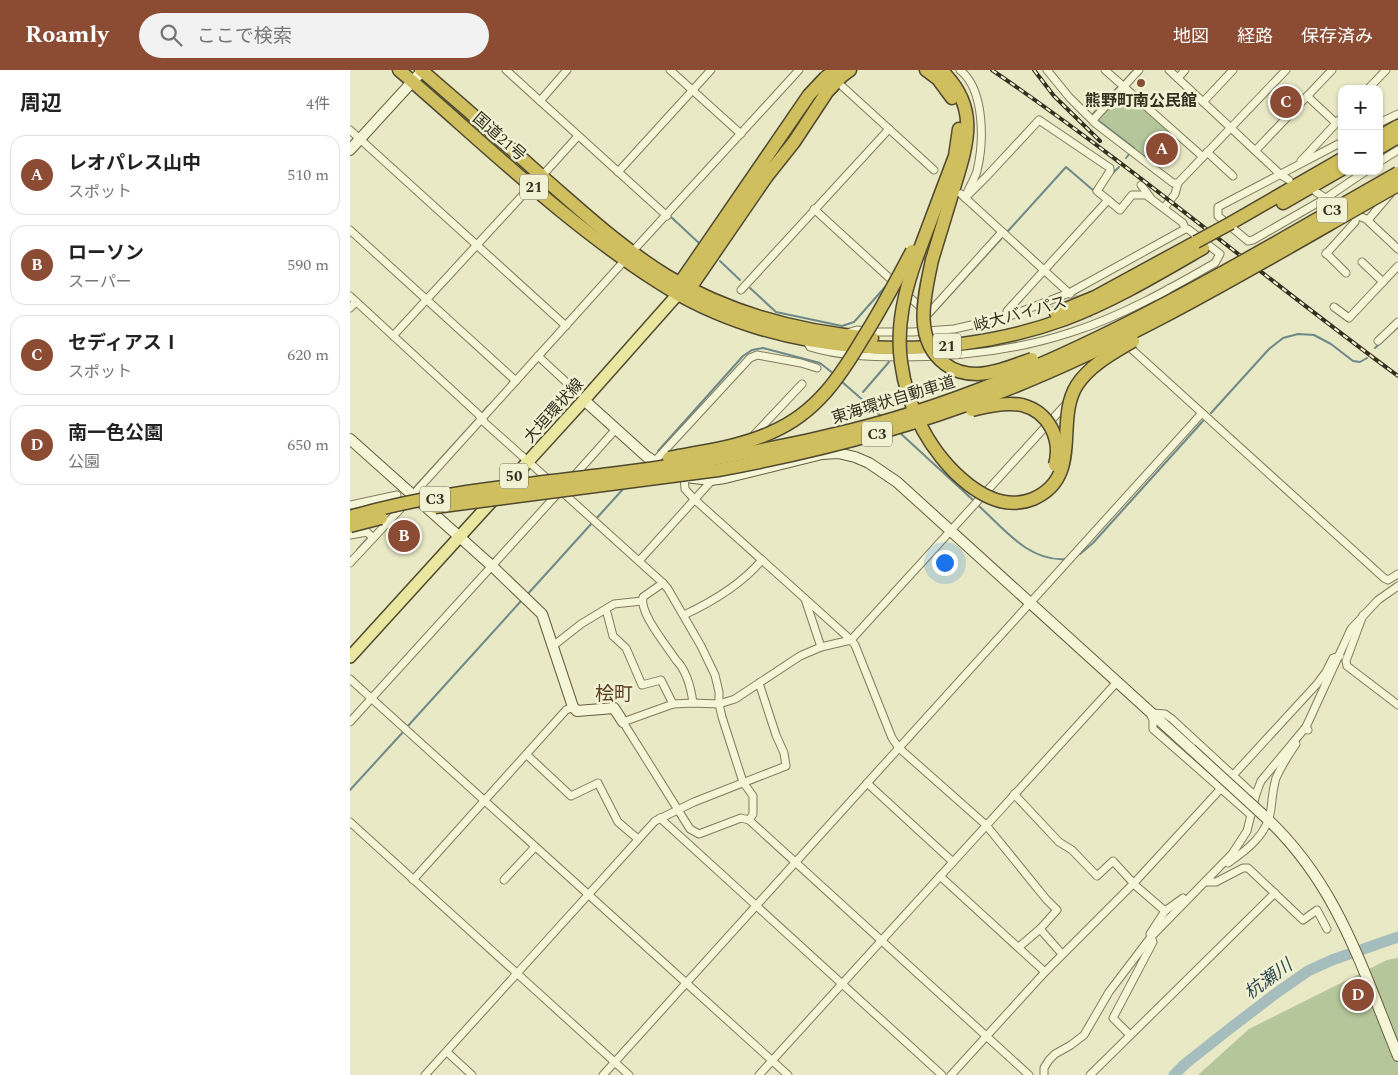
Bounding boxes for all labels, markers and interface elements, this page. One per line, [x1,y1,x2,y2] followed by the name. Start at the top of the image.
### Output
[139,13,489,58] search box
[25,17,109,53] text: Roamly
[157,21,185,49] icon: search
[197,22,292,51] text: ここで検索
[1173,23,1209,50] text: 地図
[1237,23,1273,50] text: 経路
[1301,23,1373,50] text: 保存済み
[1135,77,1147,89] marker: 熊野町南公民館
[1270,83,1302,121] pin: C
[1338,85,1383,175] map controls
[1338,85,1383,130] button: +
[20,88,62,120] text: 周辺
[1085,89,1197,113] place label: 熊野町南公民館
[306,92,330,116] text: 4件
[467,107,531,167] street label: 国道21号
[1146,130,1178,168] pin: A
[1338,130,1383,175] button: −
[68,149,201,178] text: レオパレス山中
[31,163,43,187] text: A
[287,163,329,187] text: 510 m
[520,174,548,200] road number: 21
[68,180,132,204] text: スポット
[1317,198,1347,222] road number: C3
[68,239,144,268] text: ローソン
[31,253,43,277] text: B
[287,253,329,277] text: 590 m
[68,270,132,294] text: スーパー
[971,290,1070,338] street label: 岐大バイパス
[68,329,181,358] text: セディアスⅠ
[933,334,961,358] road number: 21
[31,343,43,367] text: C
[287,343,329,367] text: 620 m
[68,360,132,384] text: スポット
[829,370,958,430] street label: 東海環状自動車道
[518,373,589,448] street label: 大垣環状線
[68,419,163,448] text: 南一色公園
[862,422,892,446] road number: C3
[31,433,43,457] text: D
[287,433,329,457] text: 650 m
[68,450,100,474] text: 公園
[500,464,528,488] road number: 50
[420,486,450,512] road number: C3
[388,517,420,555] pin: B
[932,550,958,576] your location
[595,680,633,709] district label: 桧町
[1239,951,1300,1006] water label: 杭瀬川
[1342,976,1374,1014] pin: D

